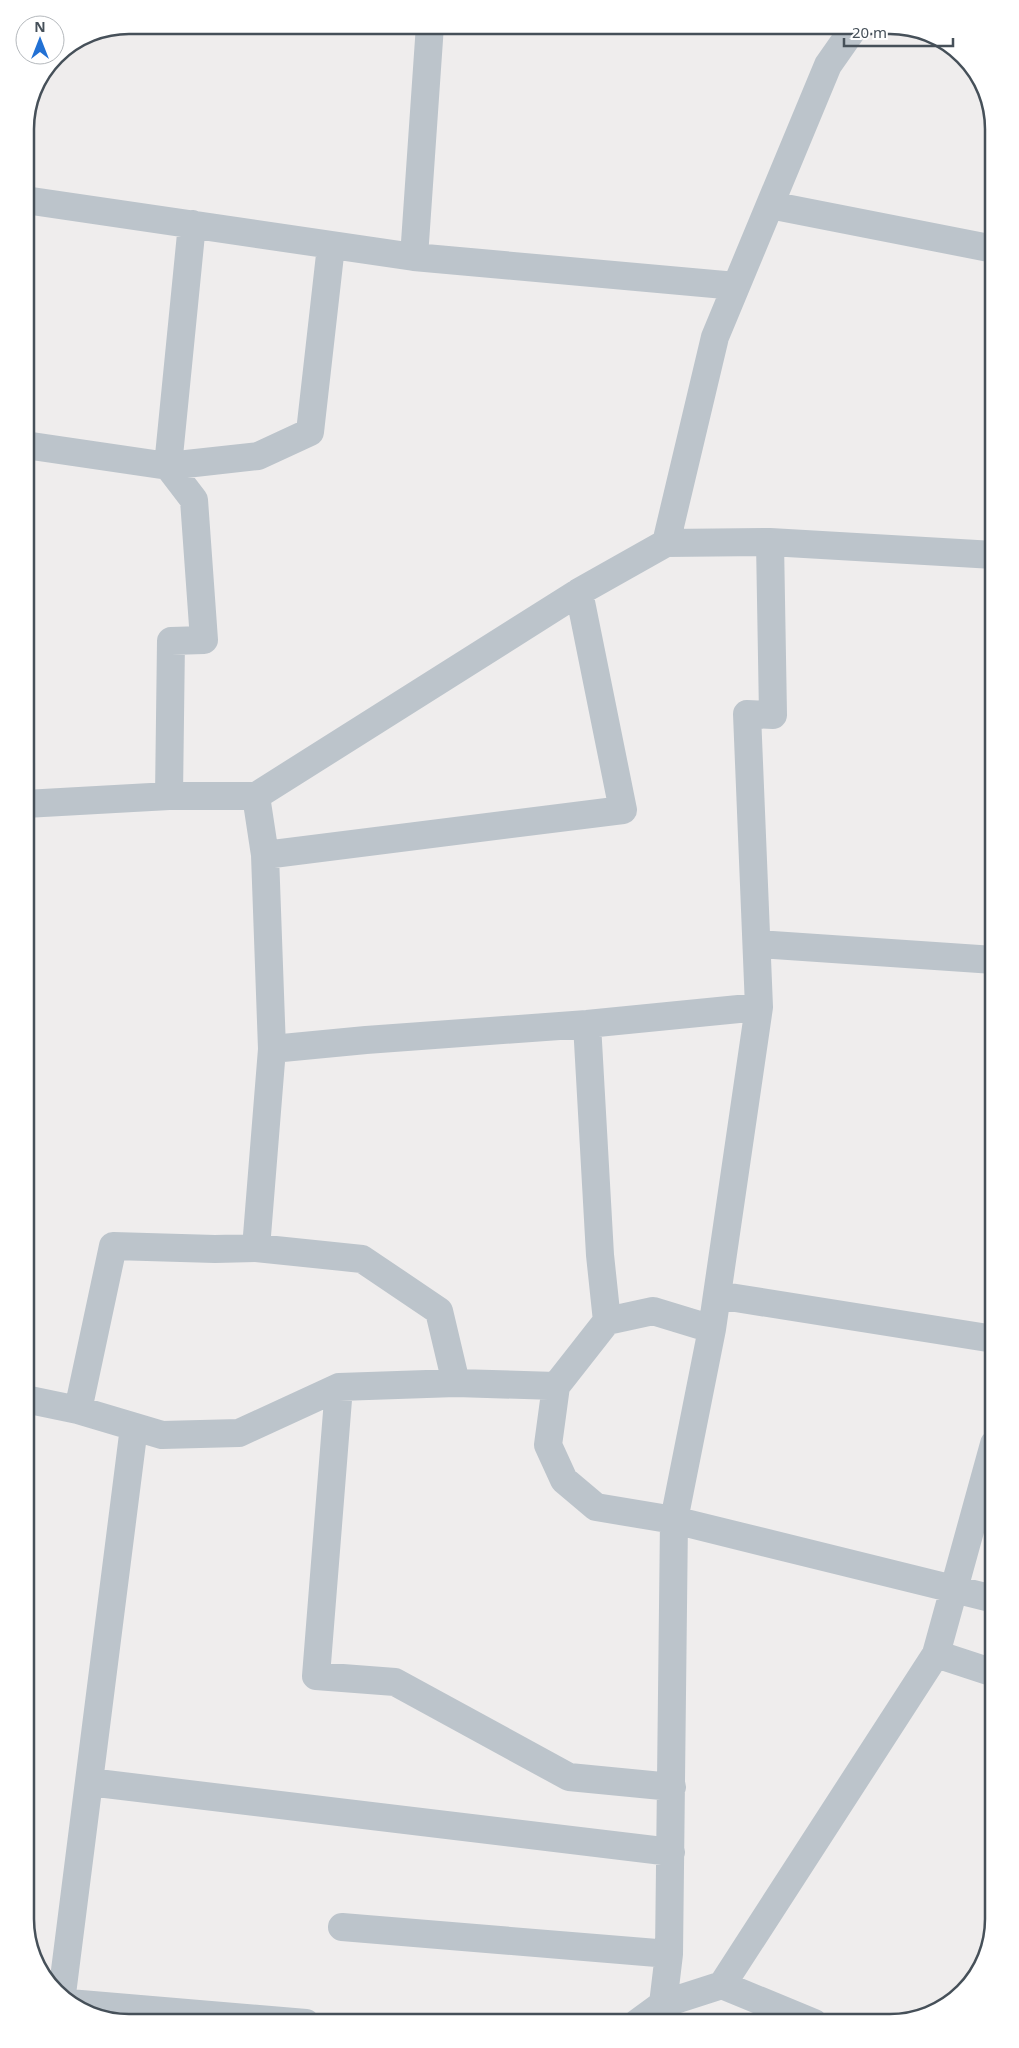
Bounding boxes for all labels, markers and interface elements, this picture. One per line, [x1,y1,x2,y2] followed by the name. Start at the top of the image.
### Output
[15,15,65,65] north arrow
[844,15,953,47] scale bar
[34,17,46,36] text: N
[852,22,887,42] text: 20 m

